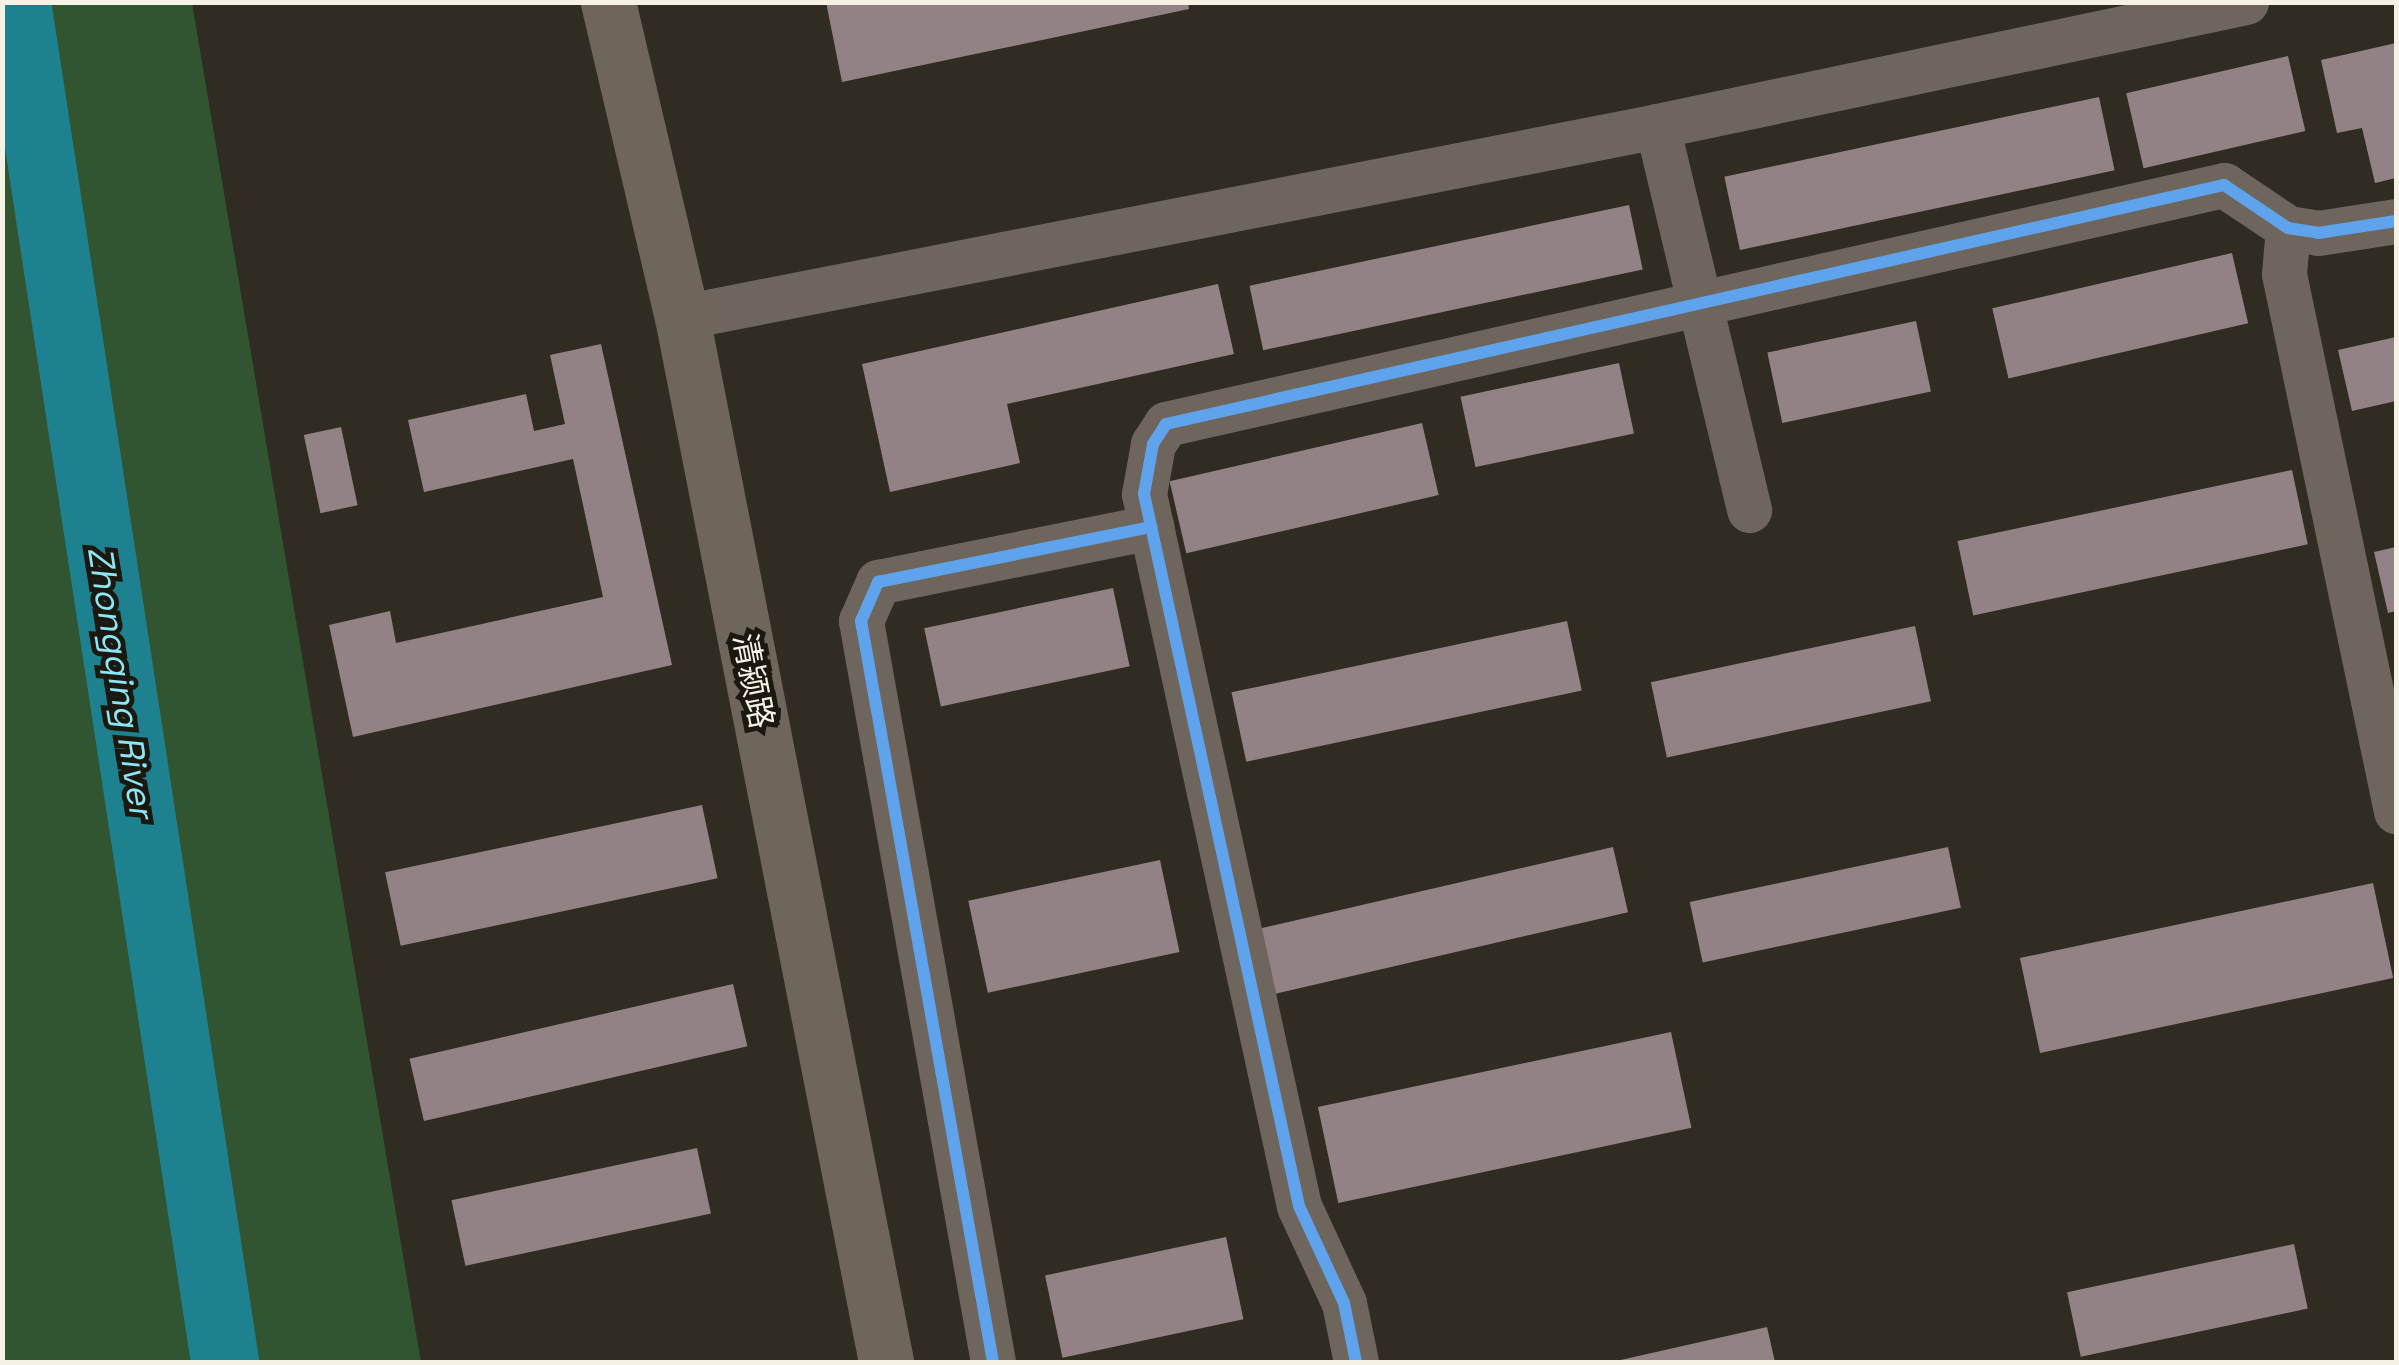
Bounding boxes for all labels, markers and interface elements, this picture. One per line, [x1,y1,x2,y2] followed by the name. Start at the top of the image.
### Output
[79,543,163,821] water label: Zhongqing River
[725,630,781,732] street label: 清颍路

